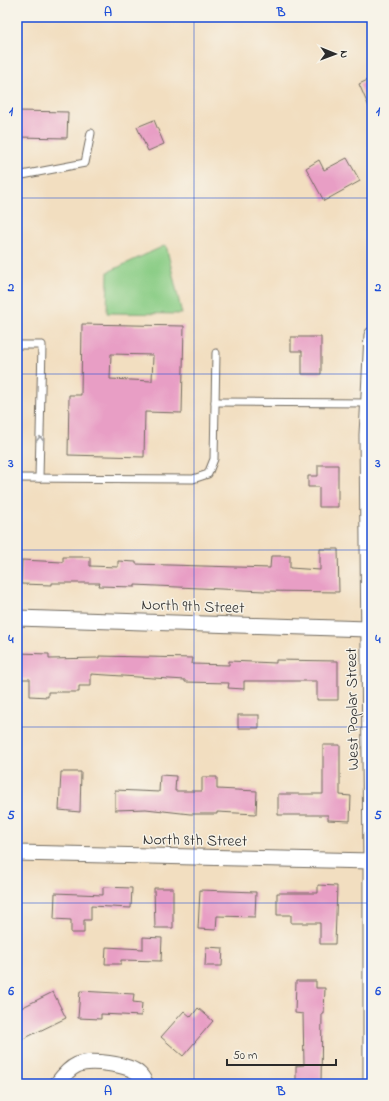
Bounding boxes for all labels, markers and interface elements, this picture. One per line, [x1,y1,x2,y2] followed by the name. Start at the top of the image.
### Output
[104,3,112,22] text: A
[276,3,286,22] text: B
[315,34,355,74] north arrow
[336,50,352,58] text: N
[9,102,14,121] text: 1
[376,102,381,121] text: 1
[7,278,15,297] text: 2
[374,278,382,297] text: 2
[36,436,44,442] one-way arrow
[7,454,14,473] text: 3
[374,454,381,473] text: 3
[141,593,246,621] street label: North 9th Street
[7,630,14,649] text: 4
[374,630,381,649] text: 4
[340,647,366,770] street label: West Poplar Street
[7,806,15,825] text: 5
[374,806,382,825] text: 5
[143,828,248,854] street label: North 8th Street
[7,982,14,1001] text: 6
[374,982,381,1001] text: 6
[227,1041,336,1067] scale bar
[233,1047,257,1065] text: 50 m
[104,1082,112,1101] text: A
[276,1082,286,1101] text: B

